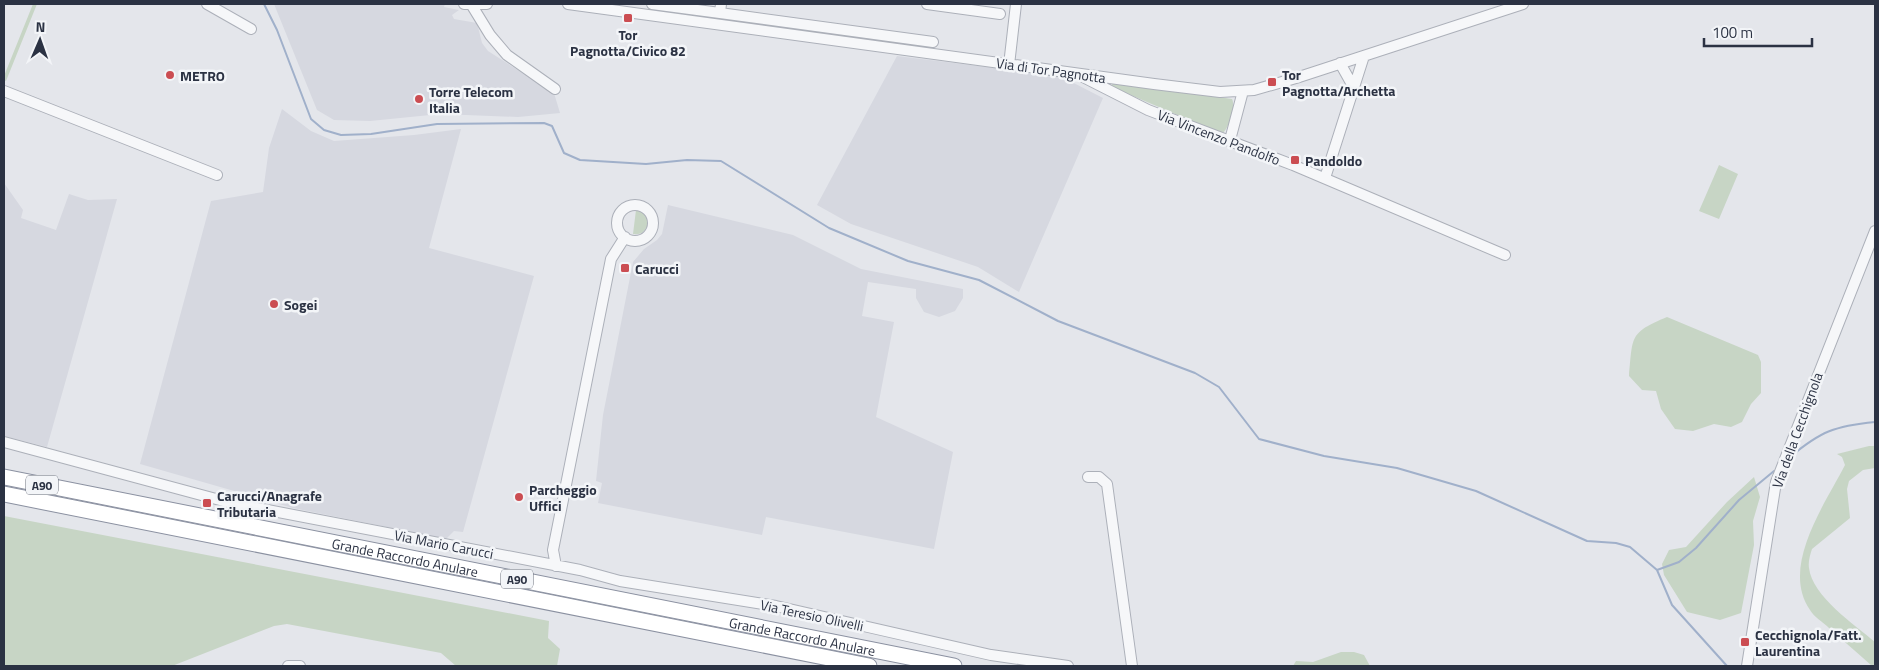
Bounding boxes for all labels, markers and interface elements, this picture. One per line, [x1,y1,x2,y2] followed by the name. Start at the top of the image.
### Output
[622,12,634,24] marker: Tor Pagnotta/Civico 82
[15,15,65,65] north arrow
[1704,15,1812,47] scale bar
[35,16,46,37] text: N
[1712,21,1753,44] text: 100 m
[570,24,686,61] place label: Tor Pagnotta/Civico 82
[995,52,1107,88] street label: Via di Tor Pagnotta
[1282,64,1395,101] place label: Tor Pagnotta/Archetta
[180,65,225,86] place label: METRO
[164,69,176,81] marker: METRO
[1266,76,1278,88] marker: Tor Pagnotta/Archetta
[429,81,513,118] place label: Torre Telecom Italia
[413,93,425,105] marker: Torre Telecom Italia
[1154,104,1284,170] street label: Via Vincenzo Pandolfo
[1305,150,1362,171] place label: Pandoldo
[1289,154,1301,166] marker: Pandoldo
[635,258,679,279] place label: Carucci
[619,262,631,274] marker: Carucci
[284,294,317,315] place label: Sogei
[268,298,280,310] marker: Sogei
[1766,369,1828,491] street label: Via della Cecchignola
[26,476,58,494] road number: A90
[529,479,597,516] place label: Parcheggio Uffici
[217,485,322,522] place label: Carucci/Anagrafe Tributaria
[513,491,525,503] marker: Parcheggio Uffici
[201,497,213,509] marker: Carucci/Anagrafe Tributaria
[393,524,495,564] street label: Via Mario Carucci
[330,532,480,582] street label: Grande Raccordo Anulare
[501,570,533,588] road number: A90
[758,594,866,636] street label: Via Teresio Olivelli
[727,611,877,661] street label: Grande Raccordo Anulare
[1755,624,1862,661] place label: Cecchignola/Fatt. Laurentina
[1739,636,1751,648] marker: Cecchignola/Fatt. Laurentina

